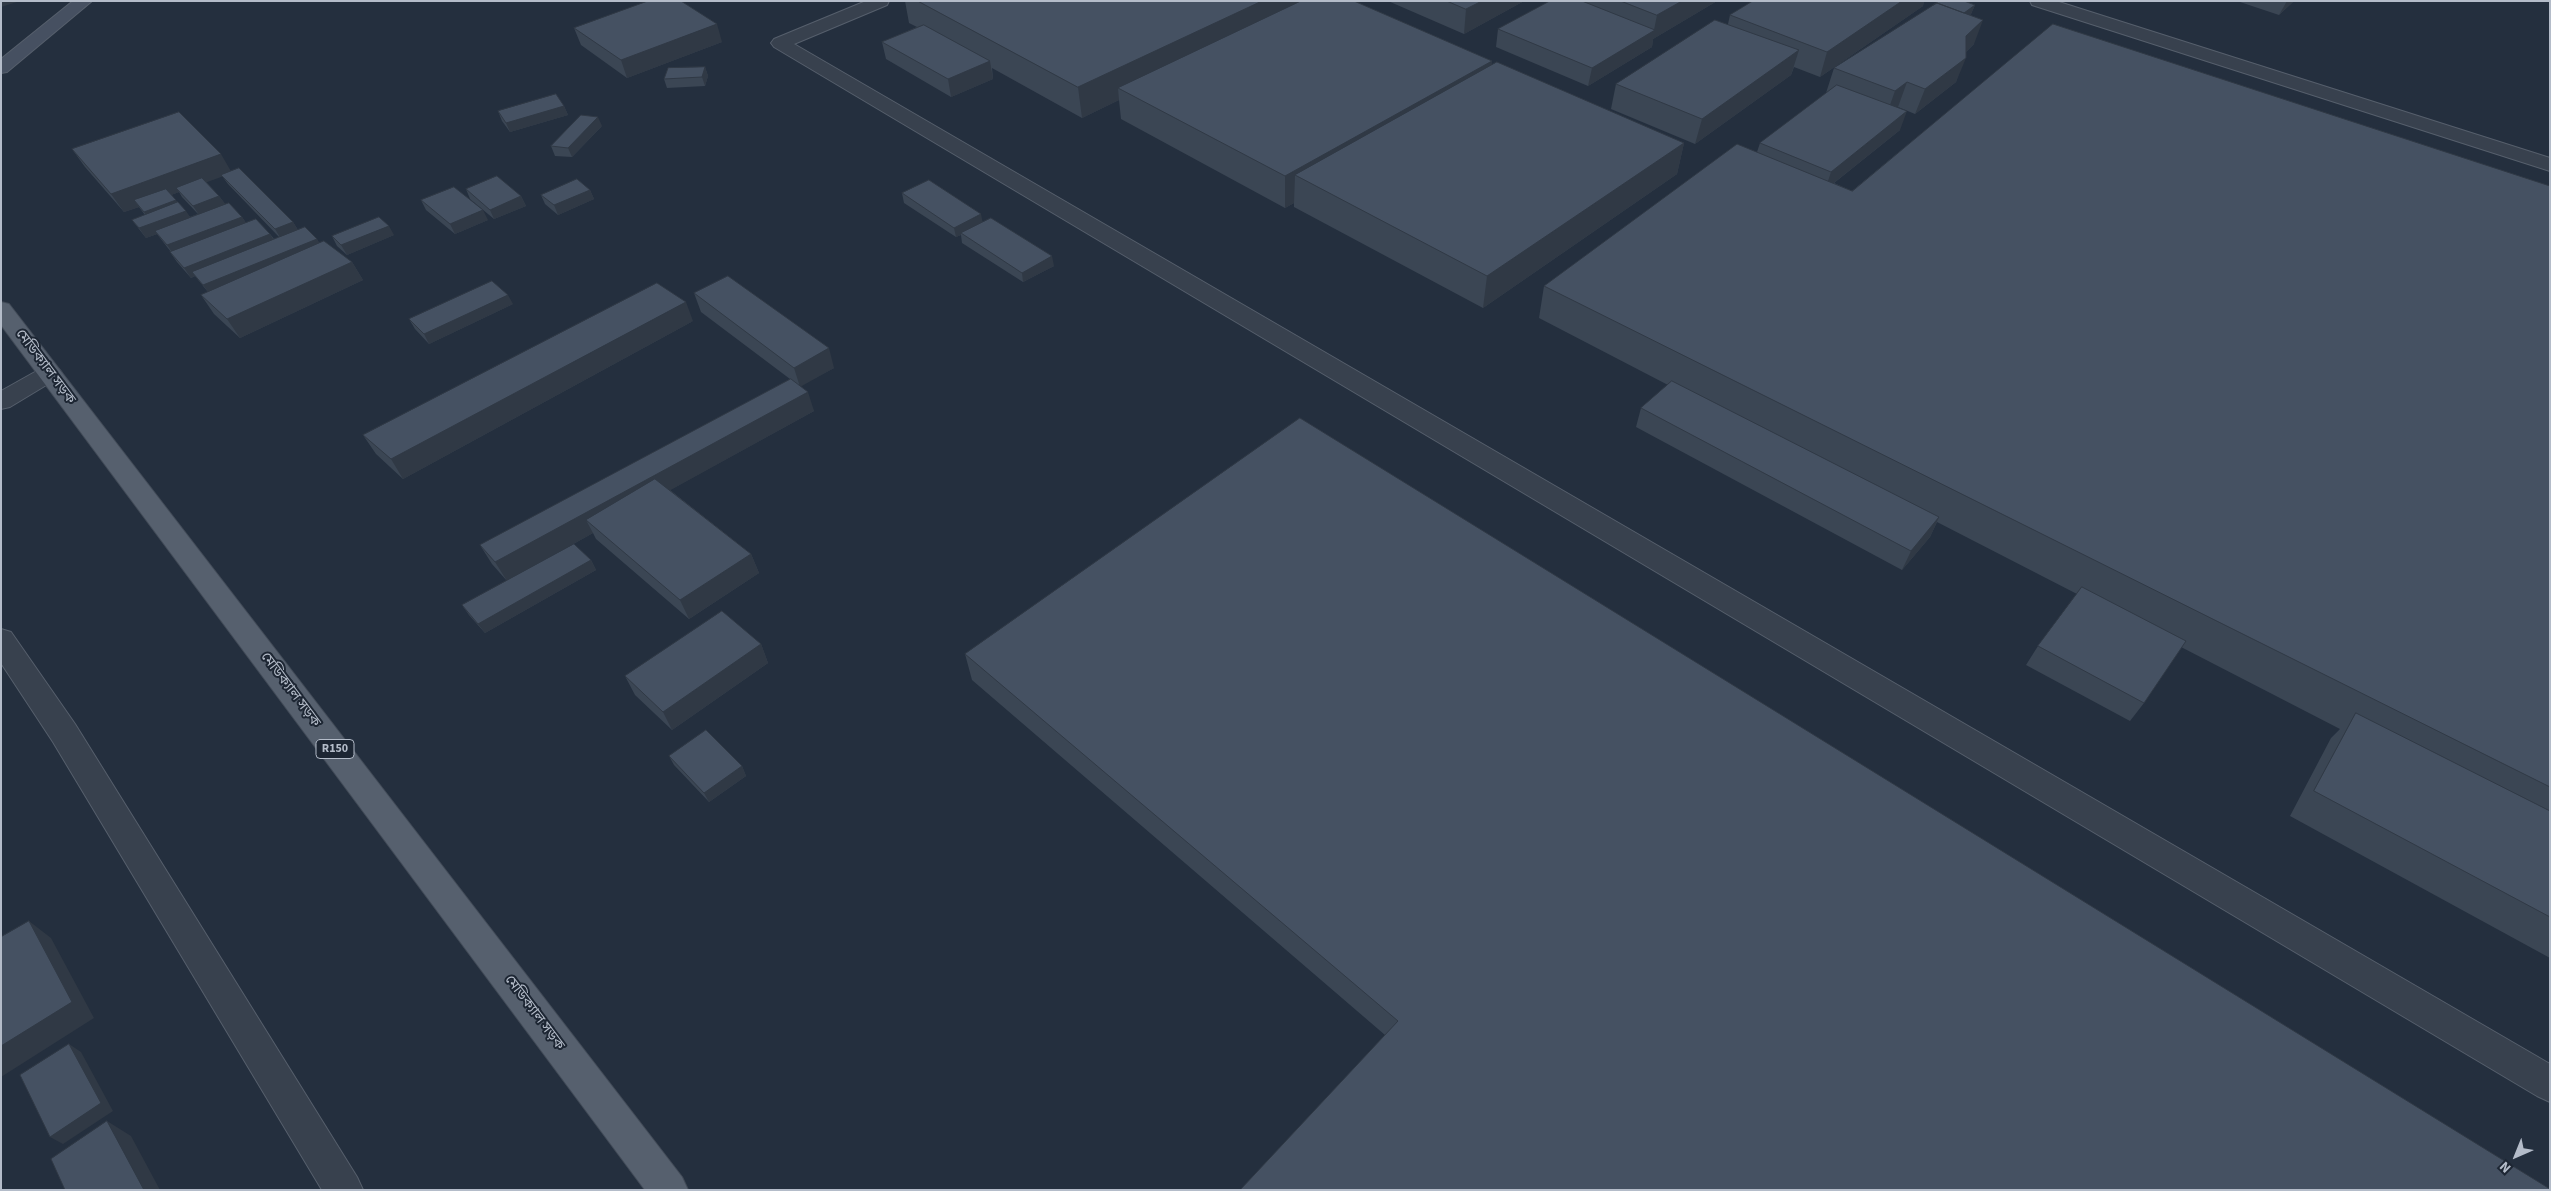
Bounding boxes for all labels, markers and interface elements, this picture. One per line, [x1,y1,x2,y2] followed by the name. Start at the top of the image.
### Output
[11,326,79,408] street label: মেডিক্যাল সড়ক
[256,649,324,731] street label: মেডিক্যাল সড়ক
[316,740,354,759] road number: R150
[500,972,568,1054] street label: মেডিক্যাল সড়ক
[2491,1131,2541,1181] north arrow
[2495,1156,2516,1177] text: N

